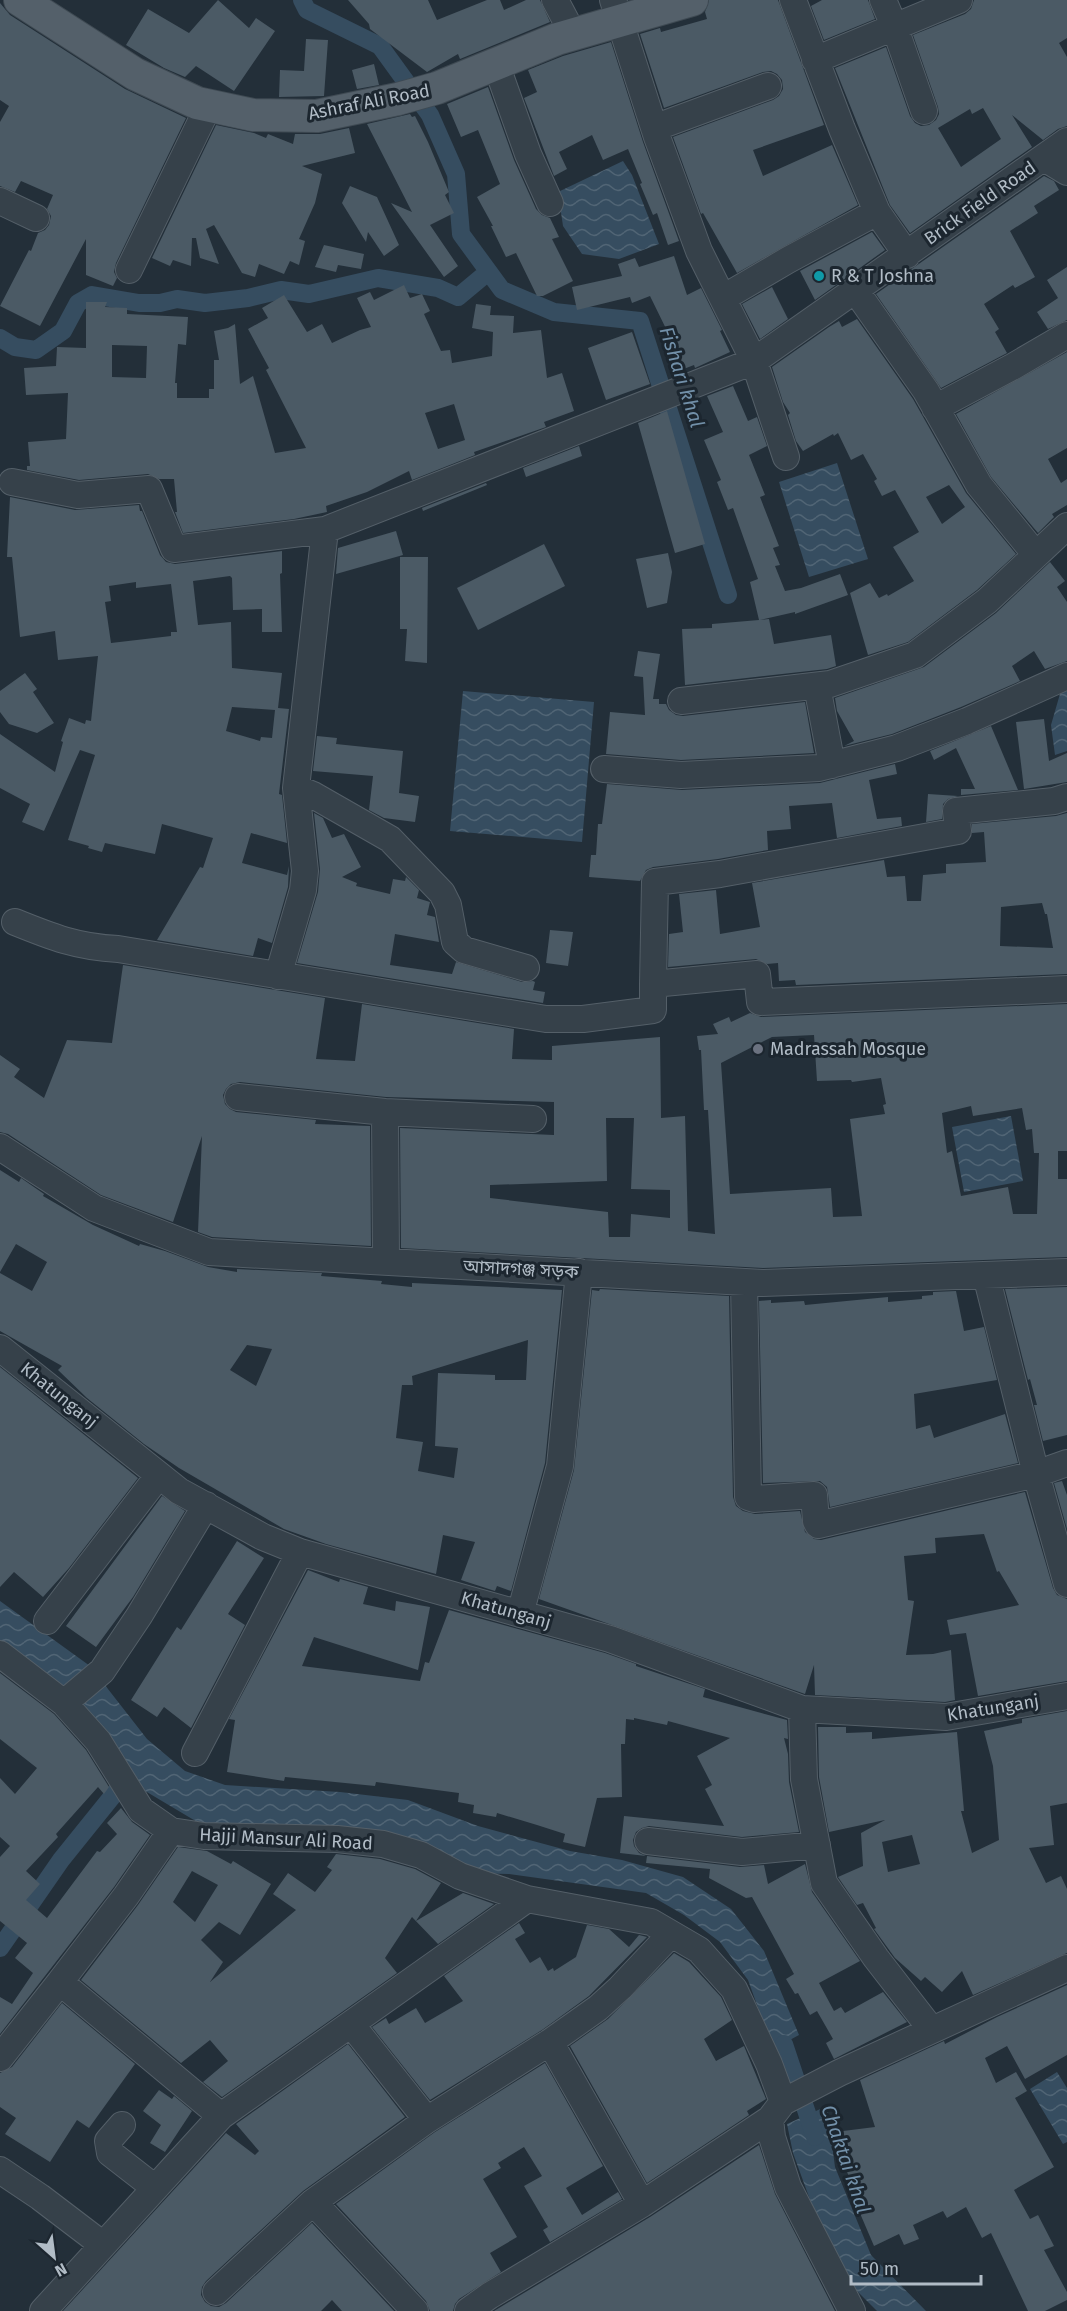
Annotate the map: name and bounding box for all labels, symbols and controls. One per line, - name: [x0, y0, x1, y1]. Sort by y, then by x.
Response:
- street label: Ashraf Ali Road: [306, 79, 432, 125]
- street label: Brick Field Road: [920, 156, 1040, 250]
- place label: R & T Joshna: [831, 265, 934, 287]
- marker: R & T Joshna: [812, 269, 826, 283]
- water label: Fishari khal: [654, 323, 710, 431]
- place label: Madrassah Mosque: [770, 1038, 926, 1060]
- marker: Madrassah Mosque: [751, 1042, 765, 1056]
- street label: আসাদগঞ্জ সড়ক: [462, 1255, 580, 1283]
- street label: Khatunganj: [16, 1357, 102, 1433]
- street label: Khatunganj: [458, 1587, 554, 1633]
- street label: Khatunganj: [945, 1690, 1041, 1726]
- street label: Hajji Mansur Ali Road: [199, 1823, 373, 1855]
- water label: Chaktai khal: [816, 2102, 876, 2216]
- north arrow: [24, 2227, 84, 2287]
- scale bar: [851, 2248, 982, 2286]
- text: 50 m: [860, 2258, 899, 2280]
- text: N: [52, 2259, 70, 2281]

